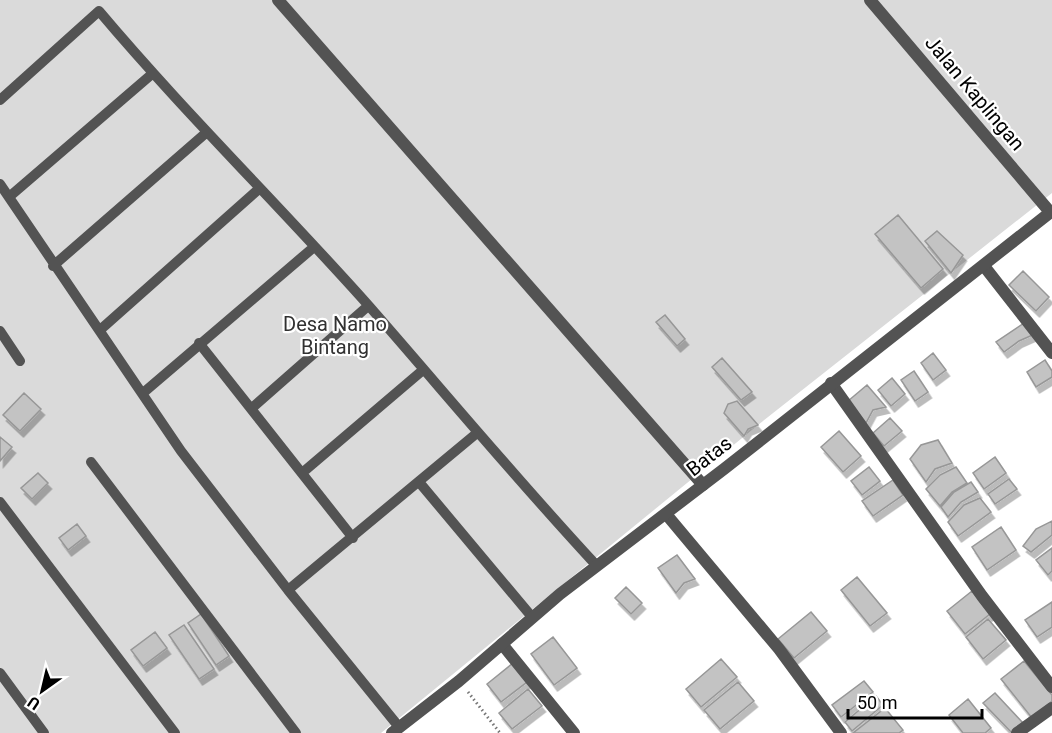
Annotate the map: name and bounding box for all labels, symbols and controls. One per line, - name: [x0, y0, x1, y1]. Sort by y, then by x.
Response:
- street label: Jalan Kaplingan: [920, 31, 1030, 155]
- park label: Desa Namo Bintang: [283, 312, 387, 359]
- street label: Batas: [681, 431, 737, 481]
- north arrow: [12, 661, 72, 721]
- scale bar: [848, 682, 982, 720]
- text: U: [24, 692, 44, 714]
- text: 50 m: [857, 692, 897, 713]

